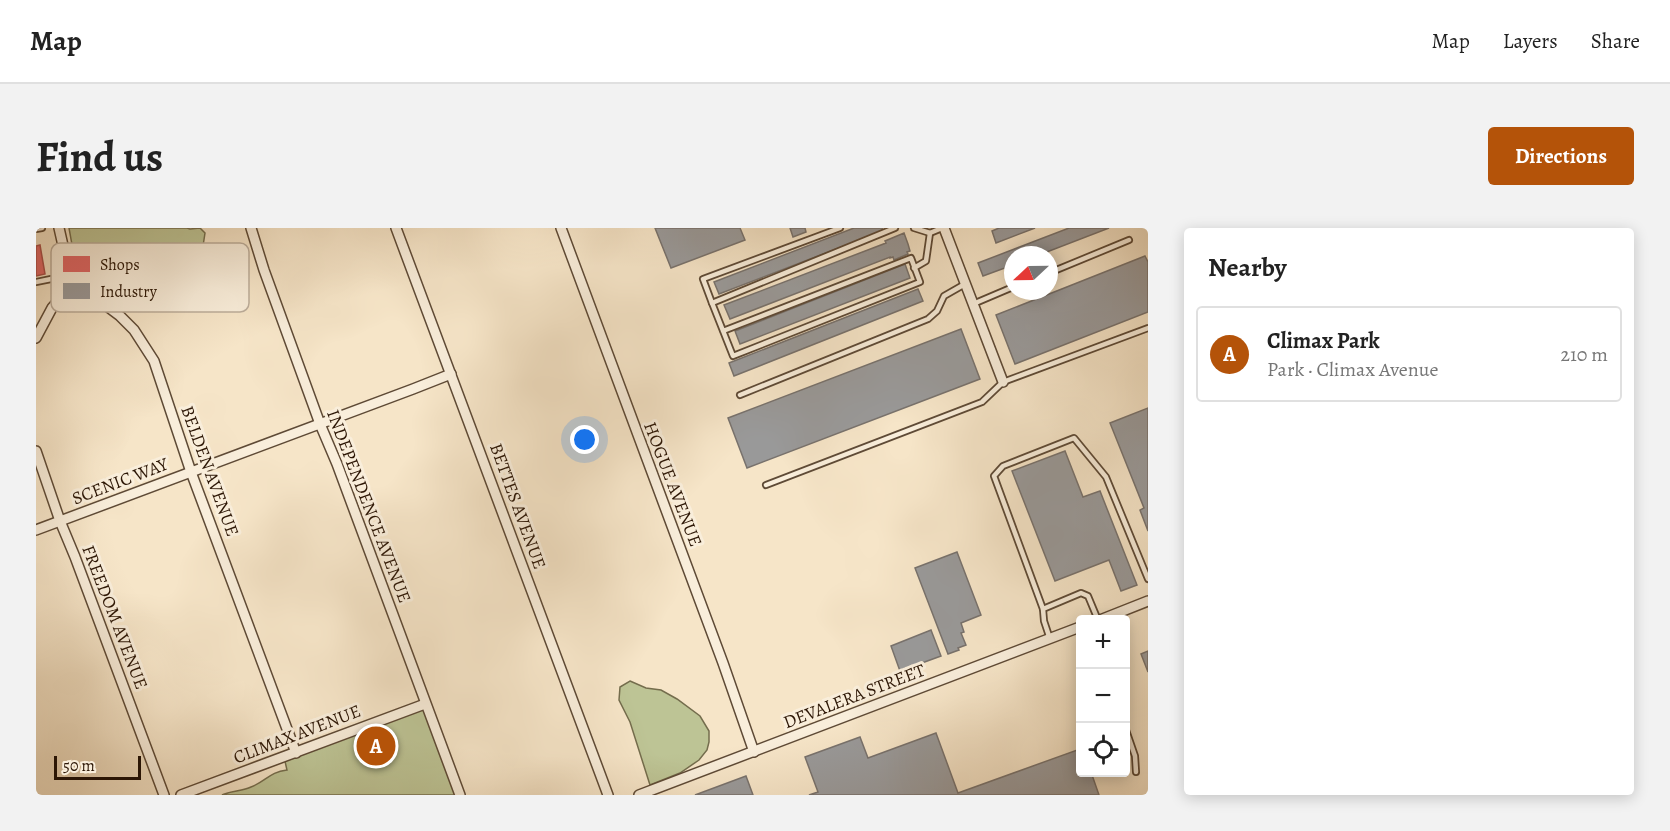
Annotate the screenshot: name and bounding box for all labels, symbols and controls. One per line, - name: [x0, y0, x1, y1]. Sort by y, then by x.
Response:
- text: Map: [30, 22, 82, 60]
- text: Map: [1431, 27, 1470, 55]
- text: Layers: [1503, 27, 1558, 55]
- text: Share: [1591, 27, 1640, 55]
- button: Directions: [1488, 127, 1634, 185]
- text: Find us: [36, 128, 163, 185]
- legend: [51, 243, 249, 312]
- north arrow: [1004, 246, 1058, 300]
- text: Nearby: [1208, 250, 1287, 285]
- text: Shops: [100, 254, 140, 276]
- text: Industry: [100, 281, 158, 303]
- text: Climax Park: [1267, 326, 1380, 356]
- text: A: [1223, 341, 1236, 368]
- text: 210 m: [1560, 341, 1608, 368]
- text: Park · Climax Avenue: [1267, 356, 1438, 383]
- street label: BELDEN AVENUE: [175, 402, 245, 540]
- street label: INDEPENDENCE AVENUE: [321, 406, 417, 606]
- street label: HOGUE AVENUE: [638, 418, 708, 550]
- your location: [570, 425, 599, 454]
- street label: BETTES AVENUE: [484, 440, 552, 572]
- street label: SCENIC WAY: [68, 451, 173, 510]
- street label: FREEDOM AVENUE: [76, 541, 154, 693]
- map controls: [1076, 615, 1130, 777]
- button: +: [1076, 615, 1130, 669]
- street label: DEVALERA STREET: [780, 658, 928, 734]
- button: −: [1076, 669, 1130, 723]
- street label: CLIMAX AVENUE: [230, 699, 364, 769]
- button: locate: [1076, 723, 1130, 777]
- pin: A: [356, 724, 396, 768]
- scale bar: [54, 753, 141, 780]
- text: 50 m: [63, 755, 95, 777]

